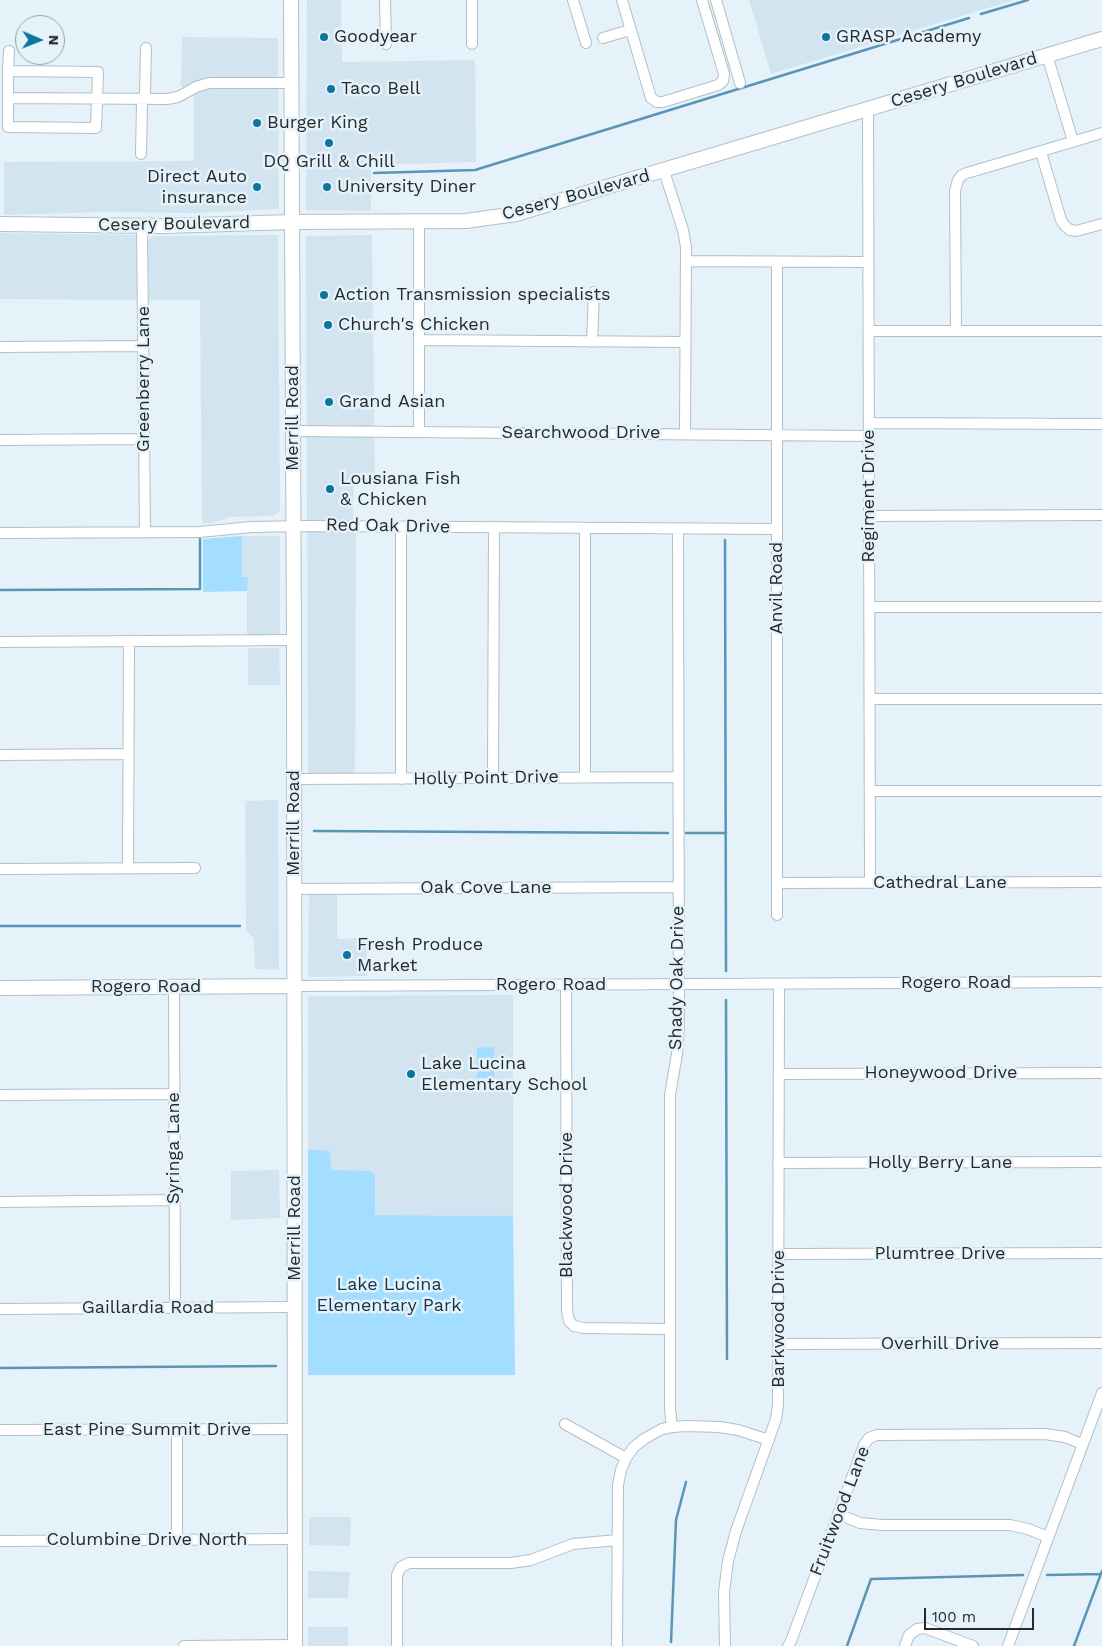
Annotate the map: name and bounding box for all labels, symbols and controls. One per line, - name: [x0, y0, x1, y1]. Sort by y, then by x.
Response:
- north arrow: [15, 15, 65, 65]
- place label: Goodyear: [334, 26, 417, 48]
- place label: GRASP Academy: [836, 26, 981, 48]
- marker: Goodyear: [318, 31, 330, 43]
- marker: GRASP Academy: [820, 31, 832, 43]
- text: N: [46, 35, 62, 46]
- street label: Cesery Boulevard: [888, 47, 1040, 113]
- place label: Taco Bell: [341, 78, 420, 100]
- marker: Taco Bell: [325, 83, 337, 95]
- place label: Burger King: [267, 112, 368, 134]
- marker: Burger King: [251, 117, 263, 129]
- marker: DQ Grill & Chill: [323, 137, 335, 149]
- place label: DQ Grill & Chill: [263, 151, 395, 173]
- street label: Cesery Boulevard: [500, 165, 652, 225]
- place label: Direct Auto insurance: [147, 166, 247, 208]
- place label: University Diner: [337, 176, 476, 198]
- marker: Direct Auto insurance: [251, 181, 263, 193]
- marker: University Diner: [321, 181, 333, 193]
- street label: Cesery Boulevard: [98, 212, 250, 236]
- place label: Action Transmission specialists: [334, 284, 611, 306]
- marker: Action Transmission specialists: [318, 289, 330, 301]
- street label: Greenberry Lane: [133, 306, 155, 452]
- place label: Church's Chicken: [338, 314, 490, 336]
- marker: Church's Chicken: [322, 319, 334, 331]
- street label: Merrill Road: [282, 365, 304, 471]
- place label: Grand Asian: [339, 391, 445, 413]
- marker: Grand Asian: [323, 396, 335, 408]
- street label: Searchwood Drive: [502, 422, 660, 444]
- street label: Regiment Drive: [858, 429, 880, 563]
- place label: Lousiana Fish & Chicken: [340, 468, 461, 510]
- marker: Lousiana Fish & Chicken: [324, 483, 336, 495]
- street label: Red Oak Drive: [326, 514, 450, 538]
- street label: Anvil Road: [766, 542, 788, 634]
- street label: Holly Point Drive: [413, 766, 559, 790]
- street label: Merrill Road: [283, 770, 305, 876]
- street label: Cathedral Lane: [873, 872, 1007, 894]
- street label: Oak Cove Lane: [420, 877, 552, 899]
- street label: Shady Oak Drive: [665, 906, 689, 1050]
- place label: Fresh Produce Market: [357, 934, 483, 976]
- marker: Fresh Produce Market: [341, 949, 353, 961]
- street label: Rogero Road: [901, 972, 1011, 994]
- street label: Rogero Road: [496, 974, 606, 996]
- street label: Rogero Road: [91, 976, 201, 998]
- place label: Lake Lucina Elementary School: [421, 1053, 587, 1096]
- street label: Honeywood Drive: [865, 1062, 1017, 1084]
- marker: Lake Lucina Elementary School: [405, 1068, 417, 1080]
- street label: Syringa Lane: [163, 1092, 185, 1204]
- street label: Blackwood Drive: [556, 1132, 578, 1278]
- street label: Holly Berry Lane: [868, 1152, 1012, 1174]
- street label: Merrill Road: [284, 1175, 306, 1281]
- street label: Plumtree Drive: [875, 1243, 1005, 1265]
- street label: Barkwood Drive: [768, 1250, 790, 1388]
- park label: Lake Lucina Elementary Park: [316, 1274, 462, 1316]
- street label: Gaillardia Road: [82, 1297, 214, 1319]
- street label: Overhill Drive: [881, 1333, 999, 1355]
- street label: East Pine Summit Drive: [43, 1419, 251, 1441]
- street label: Fruitwood Lane: [805, 1443, 875, 1579]
- street label: Columbine Drive North: [47, 1529, 247, 1551]
- scale bar: [927, 1598, 1037, 1630]
- text: 100 m: [932, 1608, 976, 1626]

